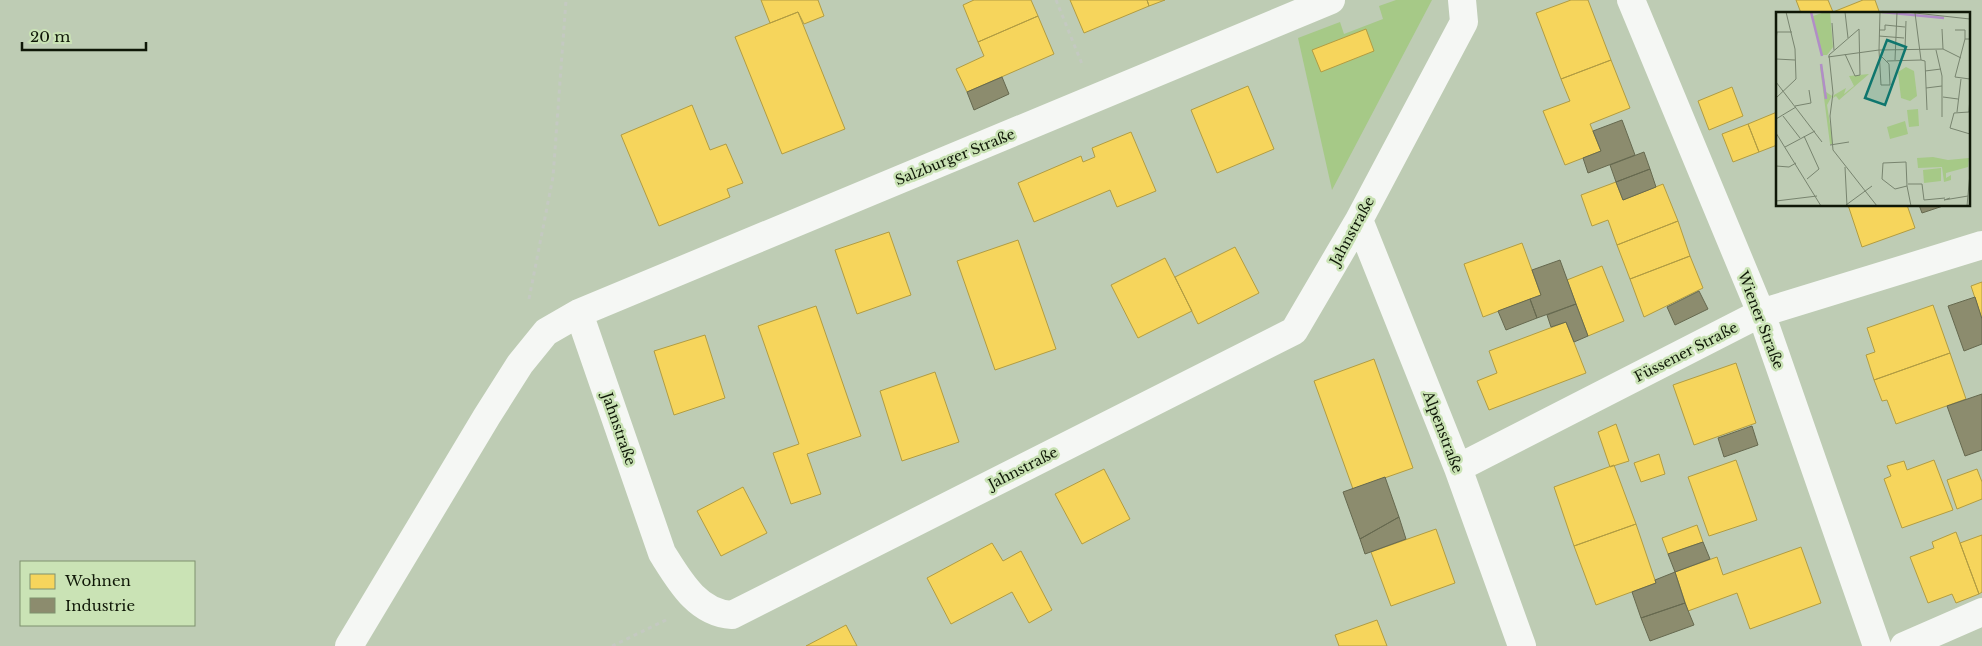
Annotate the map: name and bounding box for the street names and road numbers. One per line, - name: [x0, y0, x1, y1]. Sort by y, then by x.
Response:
- street label: Salzburger Straße: [893, 125, 1017, 189]
- street label: Jahnstraße: [1325, 194, 1378, 270]
- street label: Wiener Straße: [1734, 268, 1788, 372]
- street label: Füssener Straße: [1631, 318, 1741, 386]
- street label: Jahnstraße: [598, 388, 640, 468]
- street label: Alpenstraße: [1419, 388, 1467, 475]
- street label: Jahnstraße: [983, 443, 1061, 494]

